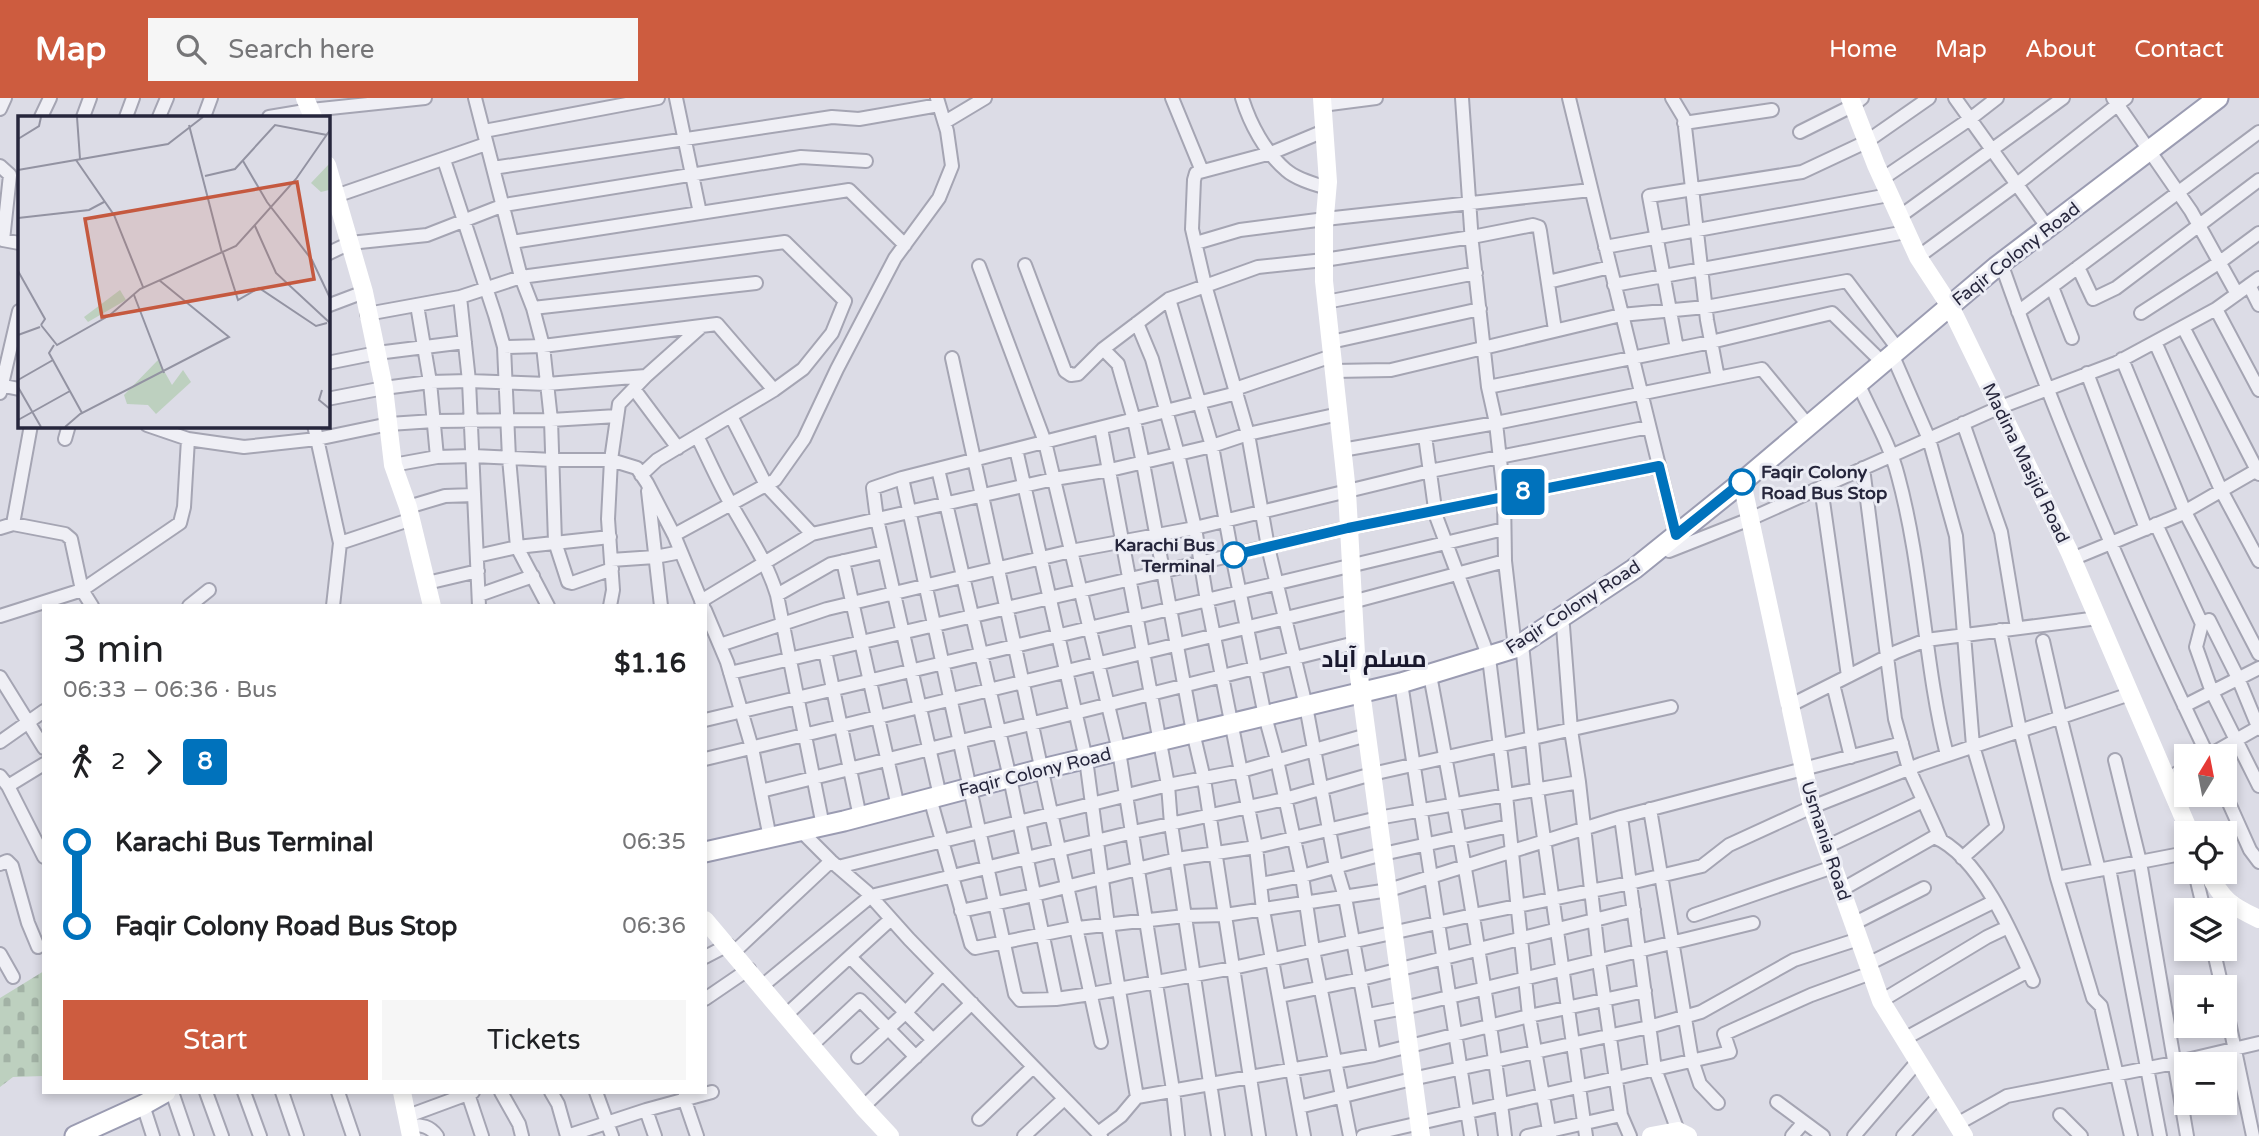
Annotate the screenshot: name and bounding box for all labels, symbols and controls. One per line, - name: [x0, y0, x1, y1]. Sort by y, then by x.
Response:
- search box: [148, 18, 638, 81]
- text: Map: [35, 30, 106, 69]
- icon: search: [172, 30, 210, 68]
- text: Search here: [228, 34, 374, 65]
- text: Home: [1829, 35, 1897, 64]
- text: Map: [1935, 35, 1987, 64]
- text: About: [2025, 35, 2096, 64]
- text: Contact: [2134, 35, 2224, 64]
- inset map: [18, 116, 329, 427]
- street label: Faqir Colony Road: [1948, 197, 2084, 311]
- street label: Madina Masjid Road: [1978, 379, 2074, 547]
- place label: Faqir Colony Road Bus Stop: [1761, 461, 1887, 504]
- line badge: 8: [1500, 469, 1546, 515]
- marker: Faqir Colony Road Bus Stop: [1729, 469, 1755, 495]
- text: 8: [1515, 477, 1531, 506]
- place label: Karachi Bus Terminal: [1114, 534, 1215, 577]
- marker: Karachi Bus Terminal: [1221, 542, 1247, 568]
- street label: Faqir Colony Road: [1502, 555, 1644, 659]
- text: 3 min: [63, 627, 164, 673]
- district label: مسلم آباد: [1321, 645, 1427, 675]
- text: $1.16: [614, 648, 686, 679]
- text: 06:33 – 06:36 · Bus: [63, 676, 277, 704]
- street label: Faqir Colony Road: [957, 742, 1113, 802]
- icon: walk: [63, 743, 101, 781]
- icon: forward: [135, 743, 173, 781]
- north arrow: [2174, 744, 2236, 807]
- map controls: [2174, 744, 2237, 1115]
- text: 8: [197, 747, 213, 776]
- text: 2: [111, 748, 125, 776]
- street label: Usmania Road: [1796, 779, 1856, 903]
- button: locate: [2174, 821, 2237, 884]
- text: Karachi Bus Terminal: [115, 827, 374, 858]
- text: 06:35: [622, 828, 686, 856]
- button: layers: [2174, 898, 2237, 961]
- text: Faqir Colony Road Bus Stop: [115, 911, 458, 942]
- text: 06:36: [622, 912, 686, 940]
- button: +: [2174, 975, 2237, 1038]
- button: Start: [63, 1000, 368, 1080]
- button: Tickets: [382, 1000, 686, 1080]
- button: −: [2174, 1052, 2237, 1115]

